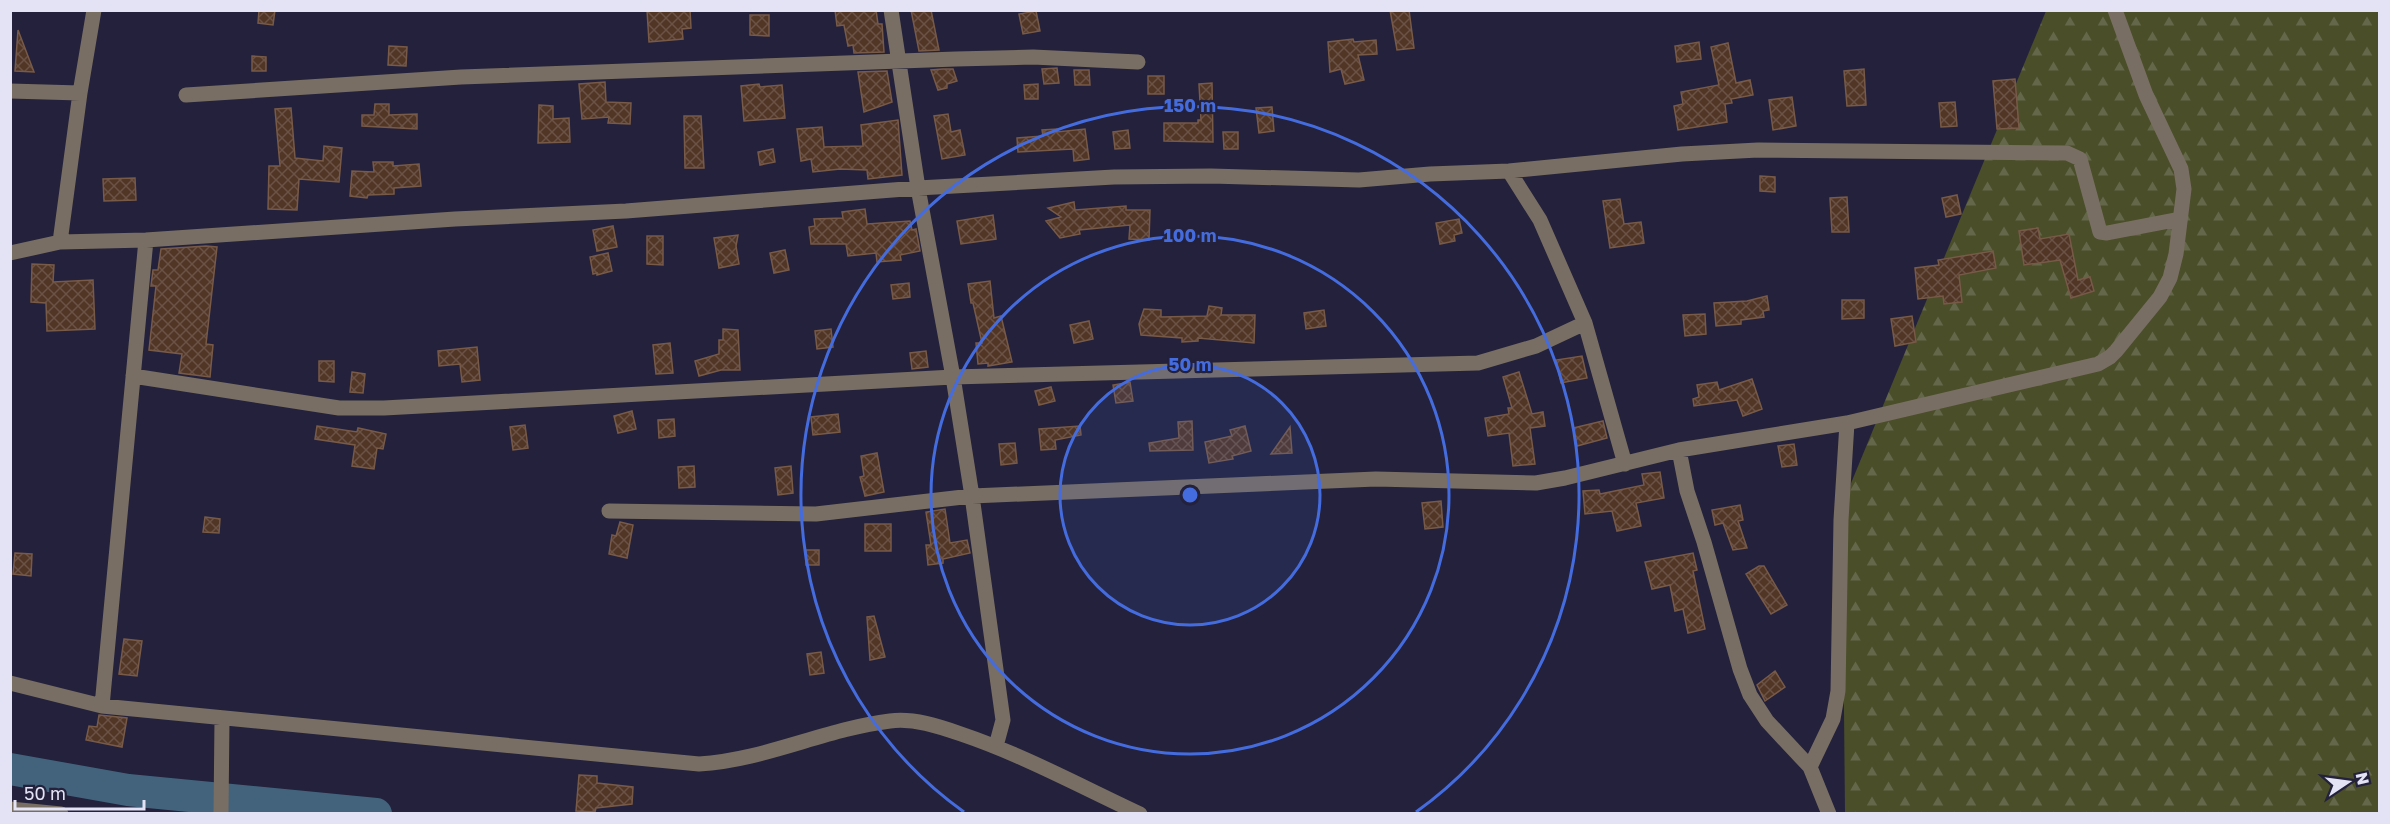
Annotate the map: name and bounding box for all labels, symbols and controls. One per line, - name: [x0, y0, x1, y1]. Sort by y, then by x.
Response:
- text: 150 m: [1164, 94, 1216, 116]
- text: 100 m: [1164, 224, 1216, 246]
- text: 50 m: [1169, 353, 1211, 375]
- centre of rings: [1180, 485, 1200, 505]
- north arrow: [2318, 752, 2378, 812]
- text: N: [2352, 770, 2374, 787]
- scale bar: [15, 773, 144, 811]
- text: 50 m: [24, 782, 66, 804]

